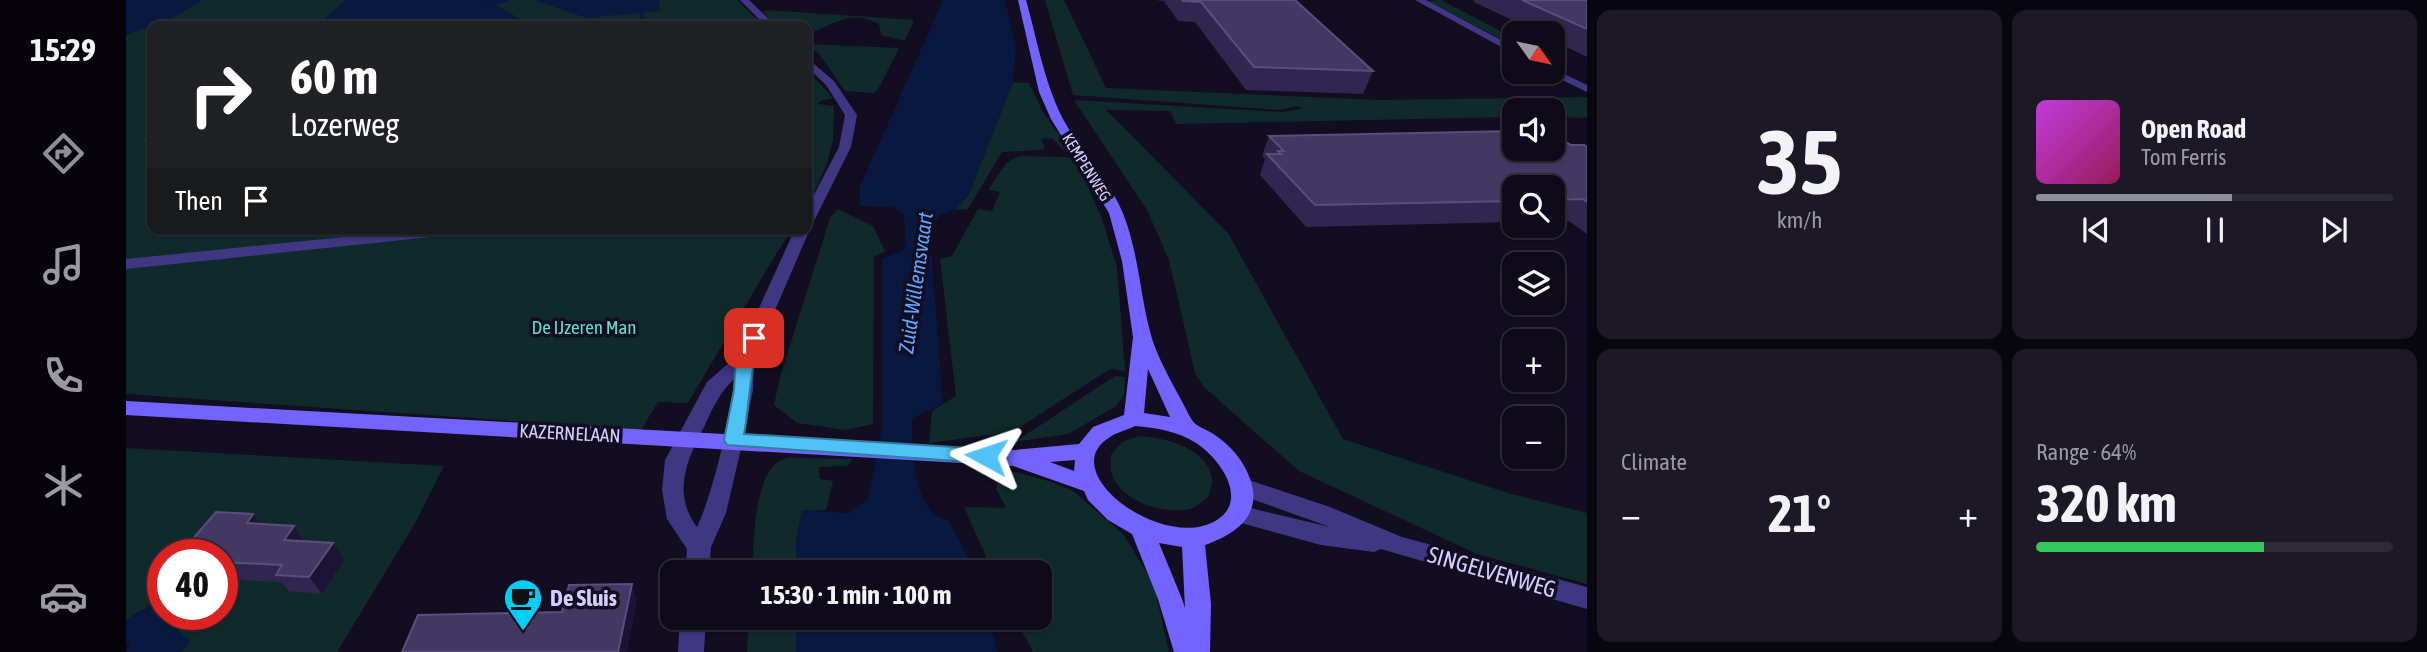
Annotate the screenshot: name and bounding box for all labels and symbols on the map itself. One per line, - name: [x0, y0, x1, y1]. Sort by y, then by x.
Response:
- north arrow: [1502, 21, 1564, 84]
- street label: KEMPENWEG: [1059, 130, 1115, 204]
- water label: Zuid-Willemsvaart: [893, 211, 937, 355]
- pin: [724, 308, 784, 368]
- park label: De IJzeren Man: [532, 316, 636, 338]
- street label: KAZERNELAAN: [519, 419, 621, 447]
- position arrow: [949, 419, 1023, 493]
- speed limit sign: 40: [147, 539, 238, 630]
- street label: SINGELVENWEG: [1425, 541, 1559, 603]
- cafe icon: De Sluis: [502, 577, 544, 632]
- place label: De Sluis: [550, 585, 617, 611]

